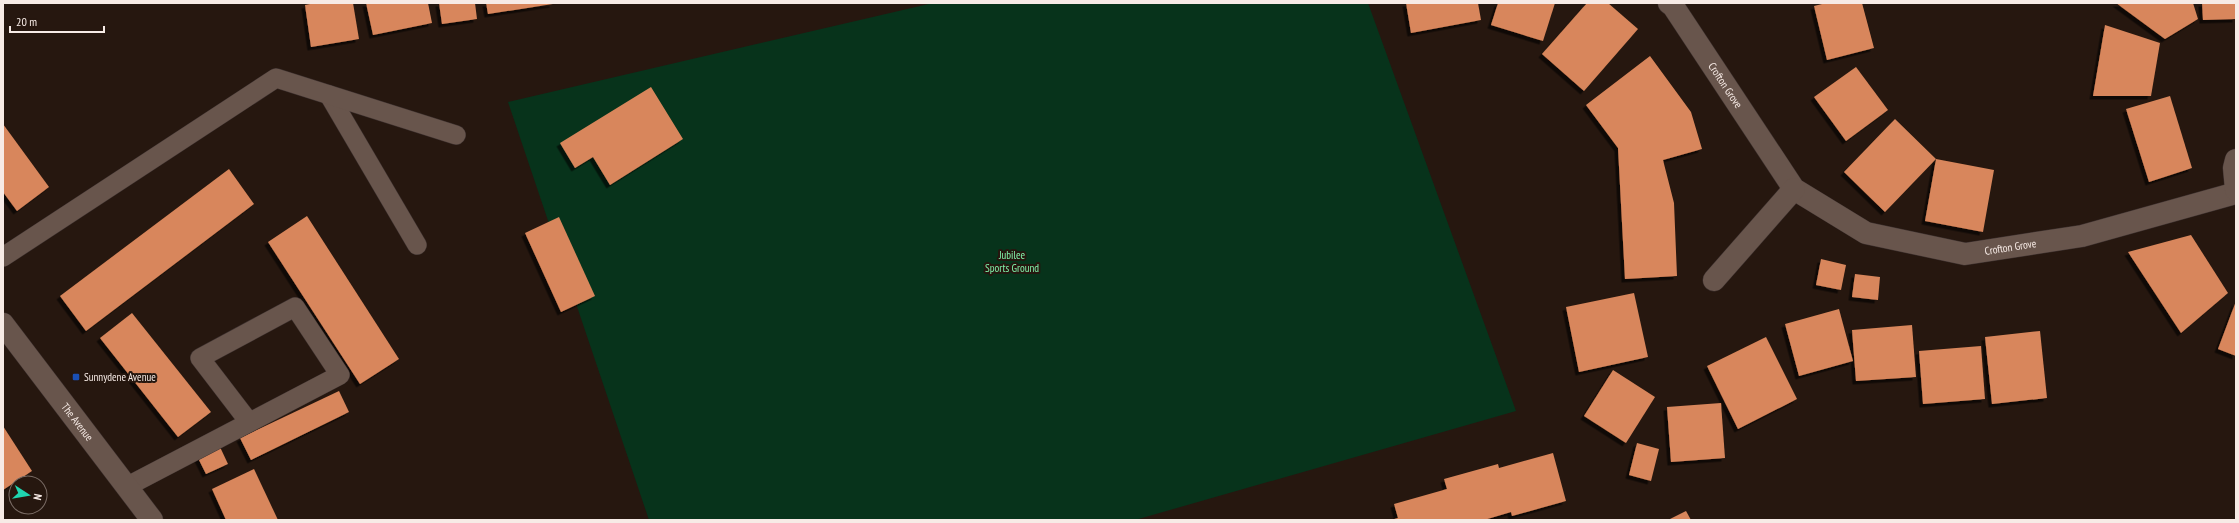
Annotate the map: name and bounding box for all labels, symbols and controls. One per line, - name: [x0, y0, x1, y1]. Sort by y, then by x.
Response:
- scale bar: [10, 8, 104, 34]
- text: 20 m: [16, 14, 37, 29]
- street label: Crofton Grove: [1705, 60, 1746, 111]
- street label: Crofton Grove: [1984, 236, 2038, 258]
- park label: Jubilee Sports Ground: [985, 248, 1039, 275]
- place label: Sunnydene Avenue: [84, 370, 156, 384]
- marker: Sunnydene Avenue: [71, 372, 81, 382]
- street label: The Avenue: [58, 400, 97, 444]
- north arrow: [8, 475, 48, 515]
- text: N: [30, 493, 45, 501]

